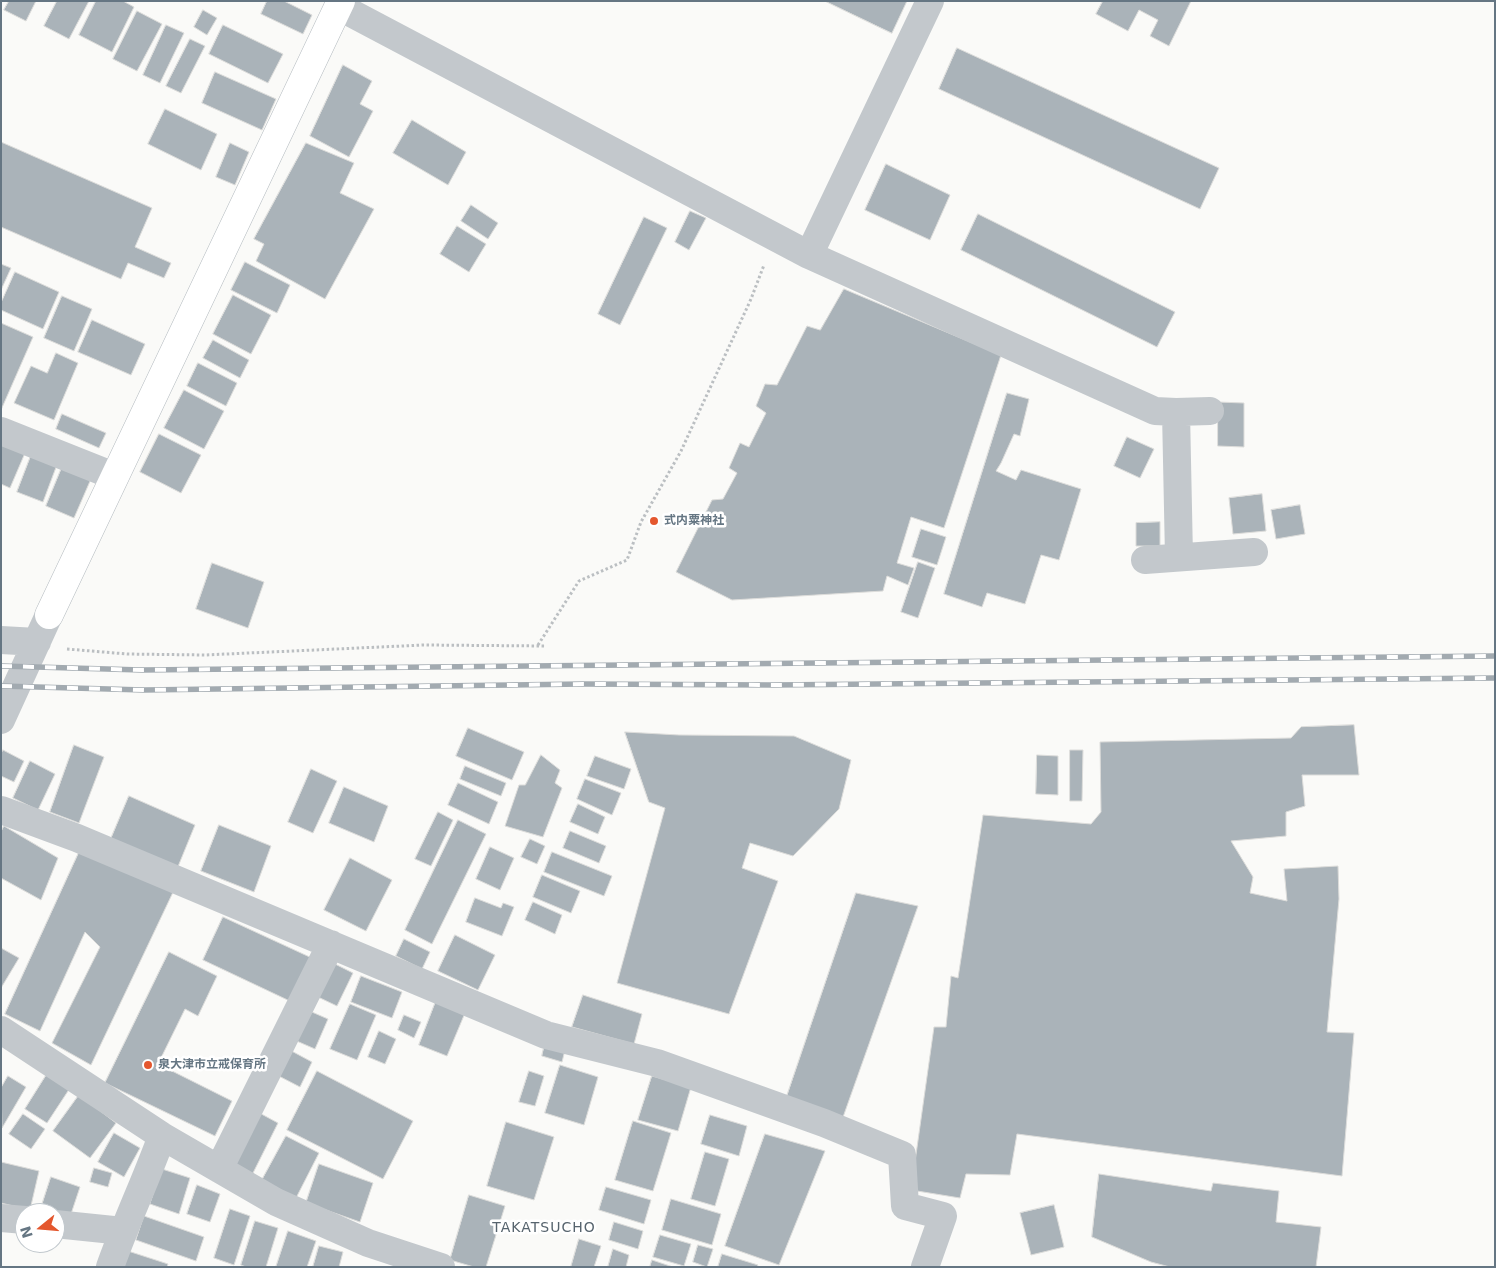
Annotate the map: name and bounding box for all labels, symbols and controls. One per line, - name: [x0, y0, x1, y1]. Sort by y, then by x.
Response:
- place label: 式内粟神社: [664, 514, 724, 528]
- marker: 式内粟神社: [648, 515, 660, 527]
- place label: 泉大津市立戒保育所: [158, 1058, 266, 1072]
- marker: 泉大津市立戒保育所: [142, 1059, 154, 1071]
- north arrow: [15, 1203, 65, 1253]
- district label: TAKATSUCHO: [491, 1220, 597, 1236]
- text: N: [17, 1224, 36, 1240]

